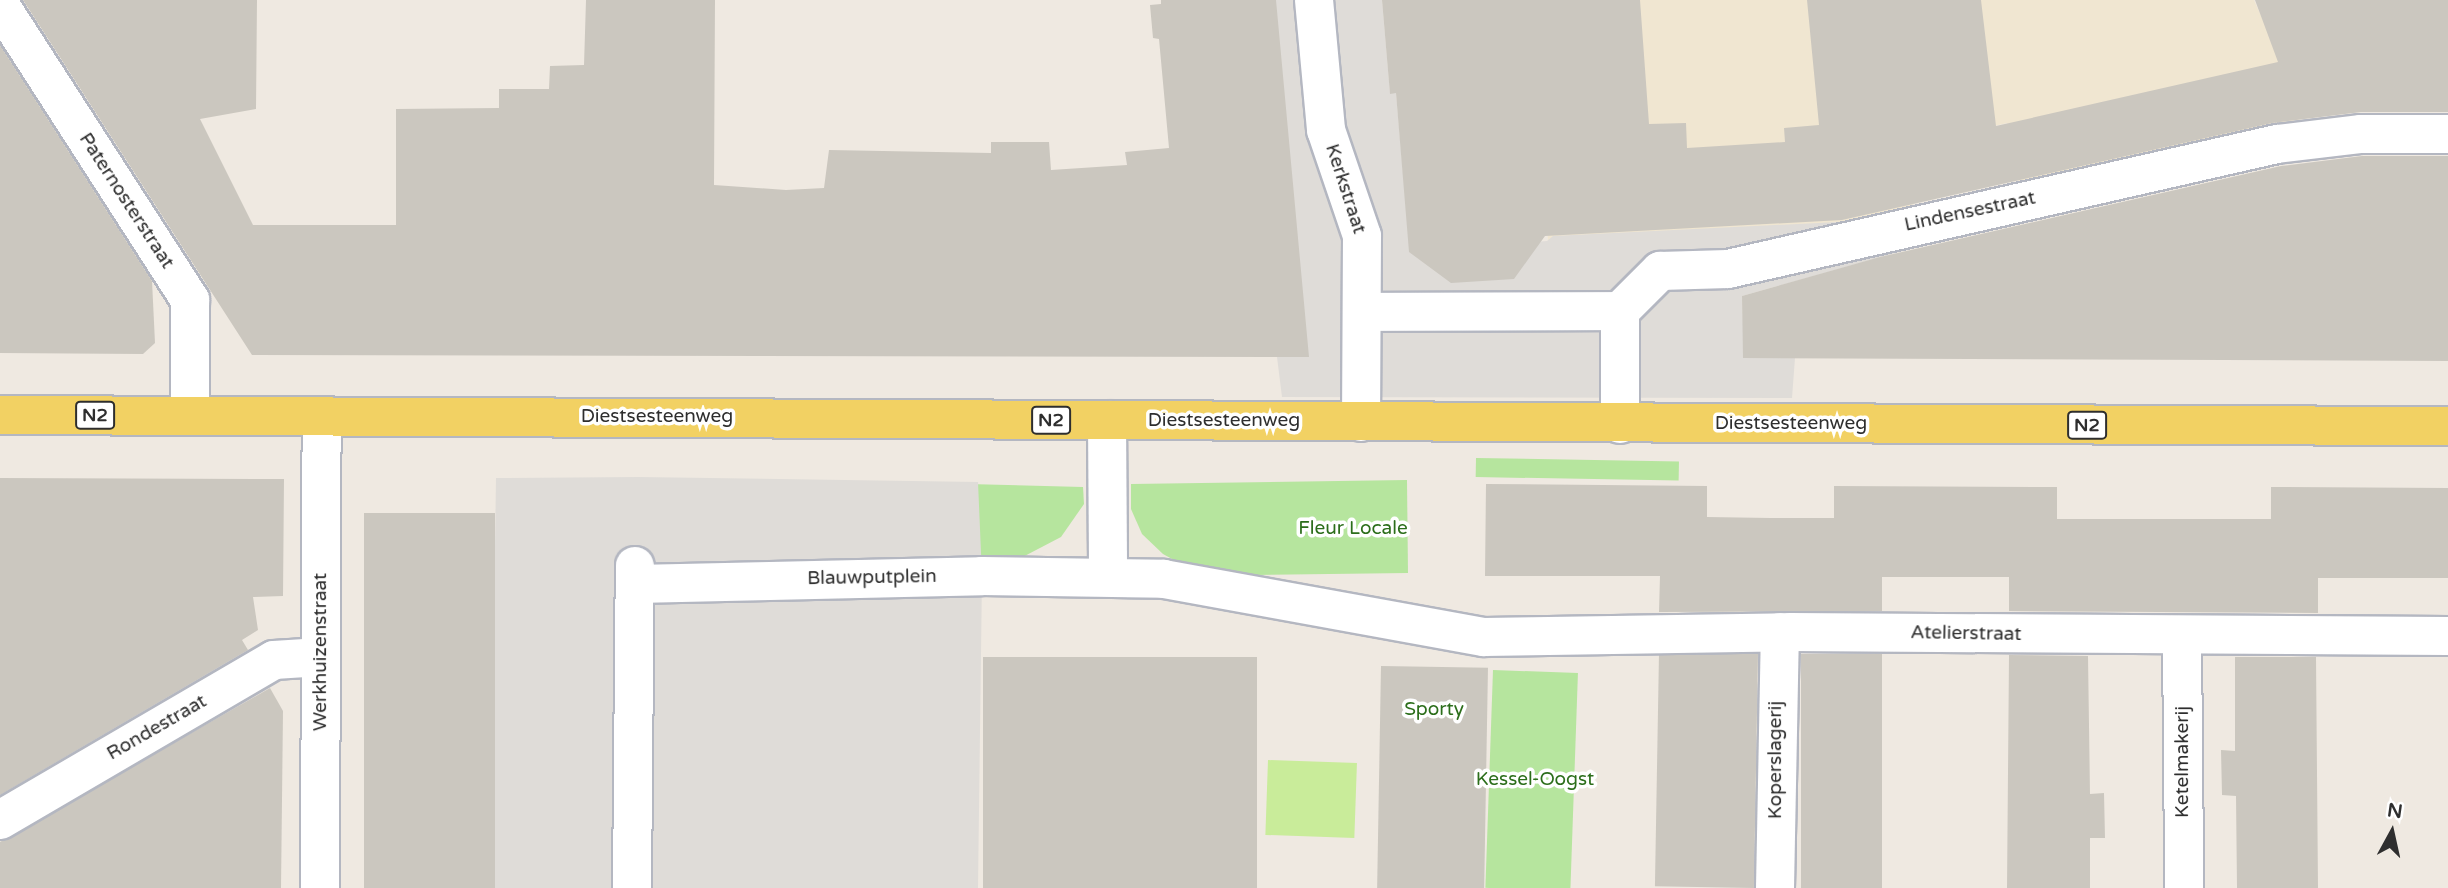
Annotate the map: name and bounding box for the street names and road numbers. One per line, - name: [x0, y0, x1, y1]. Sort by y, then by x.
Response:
- street label: Paternosterstraat: [74, 129, 178, 273]
- street label: Kerkstraat: [1320, 141, 1370, 237]
- street label: Lindensestraat: [1902, 187, 2038, 237]
- road number: N2: [74, 400, 116, 430]
- street label: Diestsesteenweg: [581, 406, 733, 428]
- road number: N2: [1030, 406, 1072, 434]
- street label: Diestsesteenweg: [1148, 410, 1300, 432]
- road number: N2: [2066, 410, 2108, 440]
- street label: Diestsesteenweg: [1715, 413, 1867, 435]
- street label: Blauwputplein: [807, 565, 937, 591]
- street label: Werkhuizenstraat: [310, 573, 332, 731]
- street label: Atelierstraat: [1910, 622, 2022, 646]
- street label: Rondestraat: [103, 690, 211, 766]
- street label: Koperslagerij: [1765, 701, 1787, 819]
- street label: Ketelmakerij: [2172, 706, 2194, 818]

